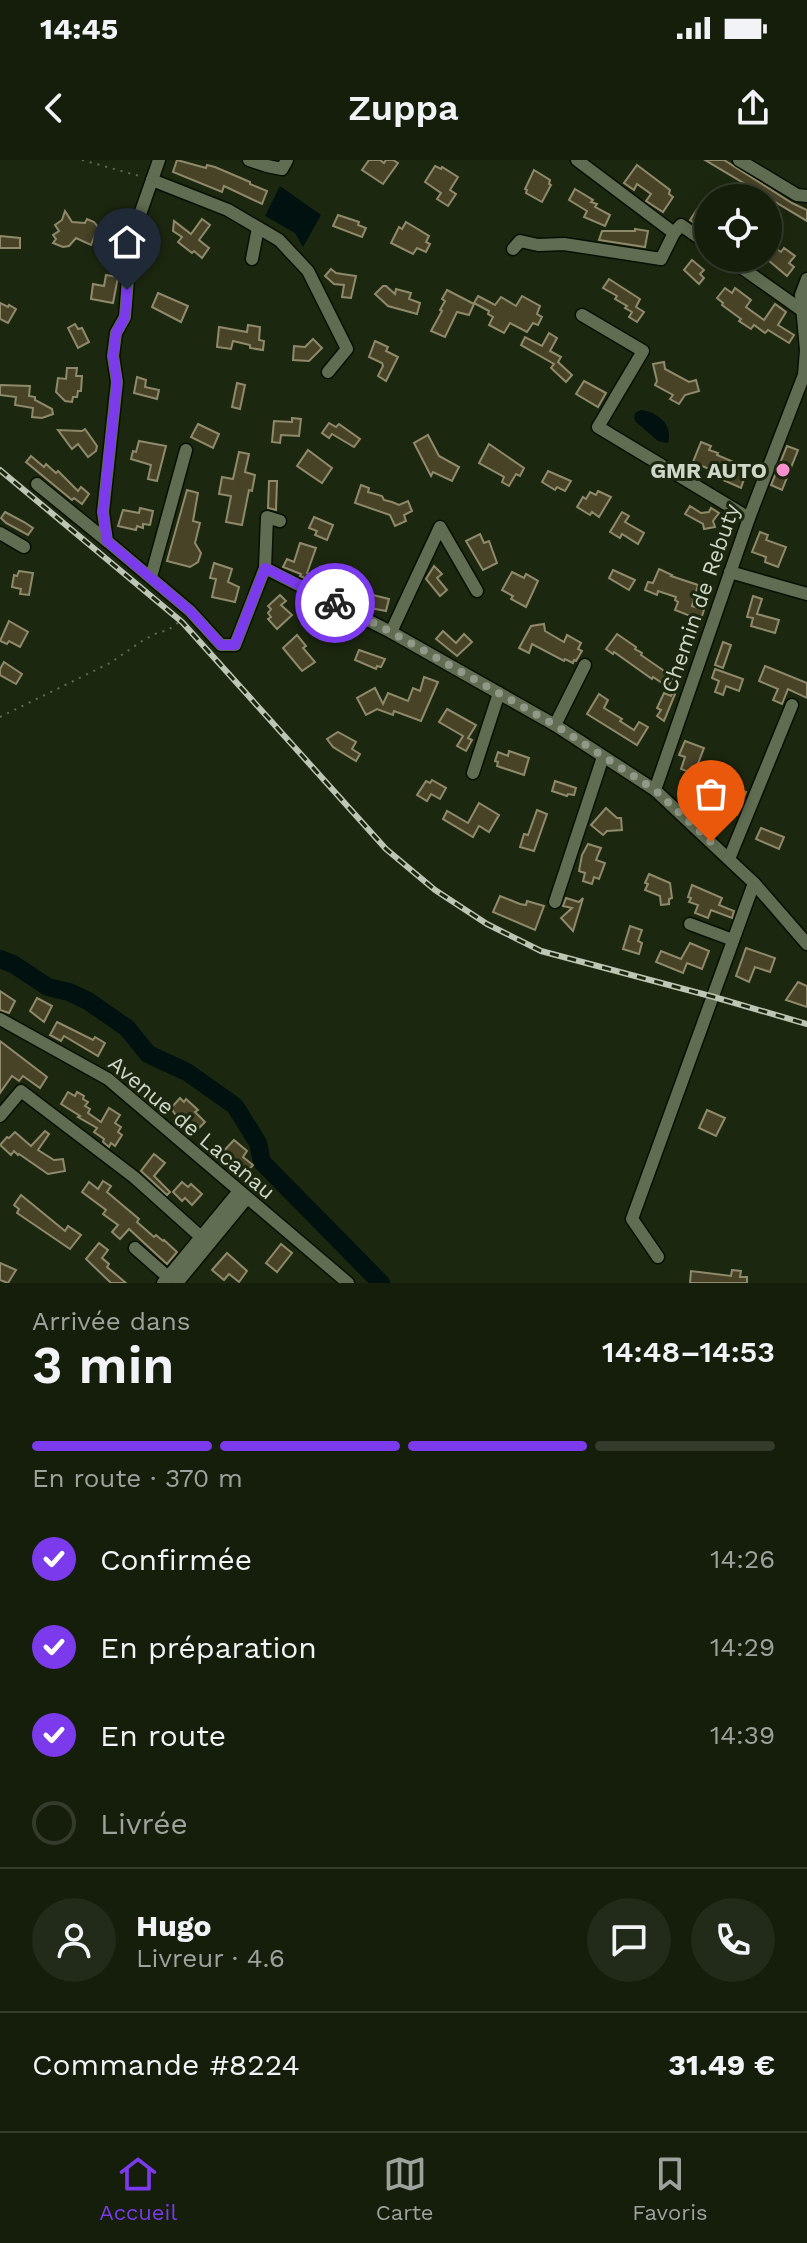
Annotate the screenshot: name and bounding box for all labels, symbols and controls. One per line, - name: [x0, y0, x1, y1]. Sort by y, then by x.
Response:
- text: 14:45: [40, 11, 118, 46]
- icon: back: [32, 86, 76, 130]
- icon: share: [731, 86, 775, 130]
- text: Zuppa: [348, 87, 459, 129]
- map controls: [694, 184, 782, 272]
- button: locate: [694, 184, 782, 272]
- pin: [93, 208, 161, 290]
- icon: home: [105, 220, 149, 264]
- place label: GMR AUTO: [650, 458, 767, 483]
- marker: GMR AUTO: [774, 461, 792, 479]
- street label: Chemin de Rebuty: [656, 500, 745, 696]
- courier: [295, 563, 375, 643]
- icon: bike: [313, 581, 357, 625]
- pin: [677, 760, 745, 842]
- icon: bag: [689, 772, 733, 816]
- street label: Avenue de Lacanau: [103, 1051, 280, 1204]
- text: Arrivée dans: [32, 1306, 191, 1336]
- text: 14:48–14:53: [602, 1334, 775, 1369]
- text: 3 min: [32, 1335, 175, 1396]
- text: En route · 370 m: [32, 1463, 243, 1493]
- icon: check: [32, 1537, 76, 1581]
- text: Confirmée: [100, 1542, 252, 1577]
- text: 14:26: [710, 1544, 775, 1574]
- icon: check: [32, 1625, 76, 1669]
- text: En préparation: [100, 1630, 317, 1665]
- text: 14:29: [710, 1632, 775, 1662]
- icon: check: [32, 1713, 76, 1757]
- text: En route: [100, 1718, 226, 1753]
- text: 14:39: [710, 1720, 775, 1750]
- text: Livrée: [100, 1806, 188, 1841]
- button: person: [32, 1898, 116, 1982]
- button: chat: [587, 1898, 671, 1982]
- button: phone: [691, 1898, 775, 1982]
- text: Hugo: [136, 1908, 212, 1943]
- text: Livreur · 4.6: [136, 1943, 285, 1973]
- text: Commande #8224: [32, 2047, 300, 2082]
- text: 31.49 €: [668, 2047, 775, 2082]
- tab: Accueil: [99, 2152, 177, 2225]
- tab: Carte: [376, 2152, 434, 2225]
- tab: Favoris: [632, 2152, 708, 2225]

